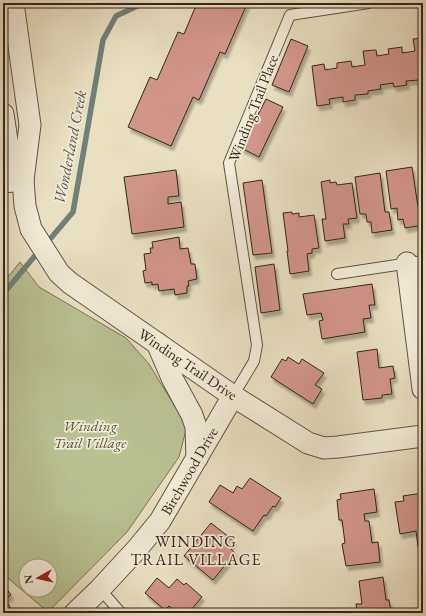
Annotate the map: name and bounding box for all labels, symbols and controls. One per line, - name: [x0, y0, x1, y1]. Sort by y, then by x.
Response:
- street label: Winding Trail Place: [224, 52, 282, 164]
- water label: Wonderland Creek: [49, 88, 91, 206]
- street label: Winding Trail Drive: [135, 324, 241, 404]
- park label: Winding Trail Village: [54, 416, 127, 452]
- street label: Birchwood Drive: [156, 424, 222, 518]
- district label: WINDING TRAIL VILLAGE: [131, 531, 261, 570]
- north arrow: [18, 558, 58, 598]
- text: N: [21, 574, 36, 585]

